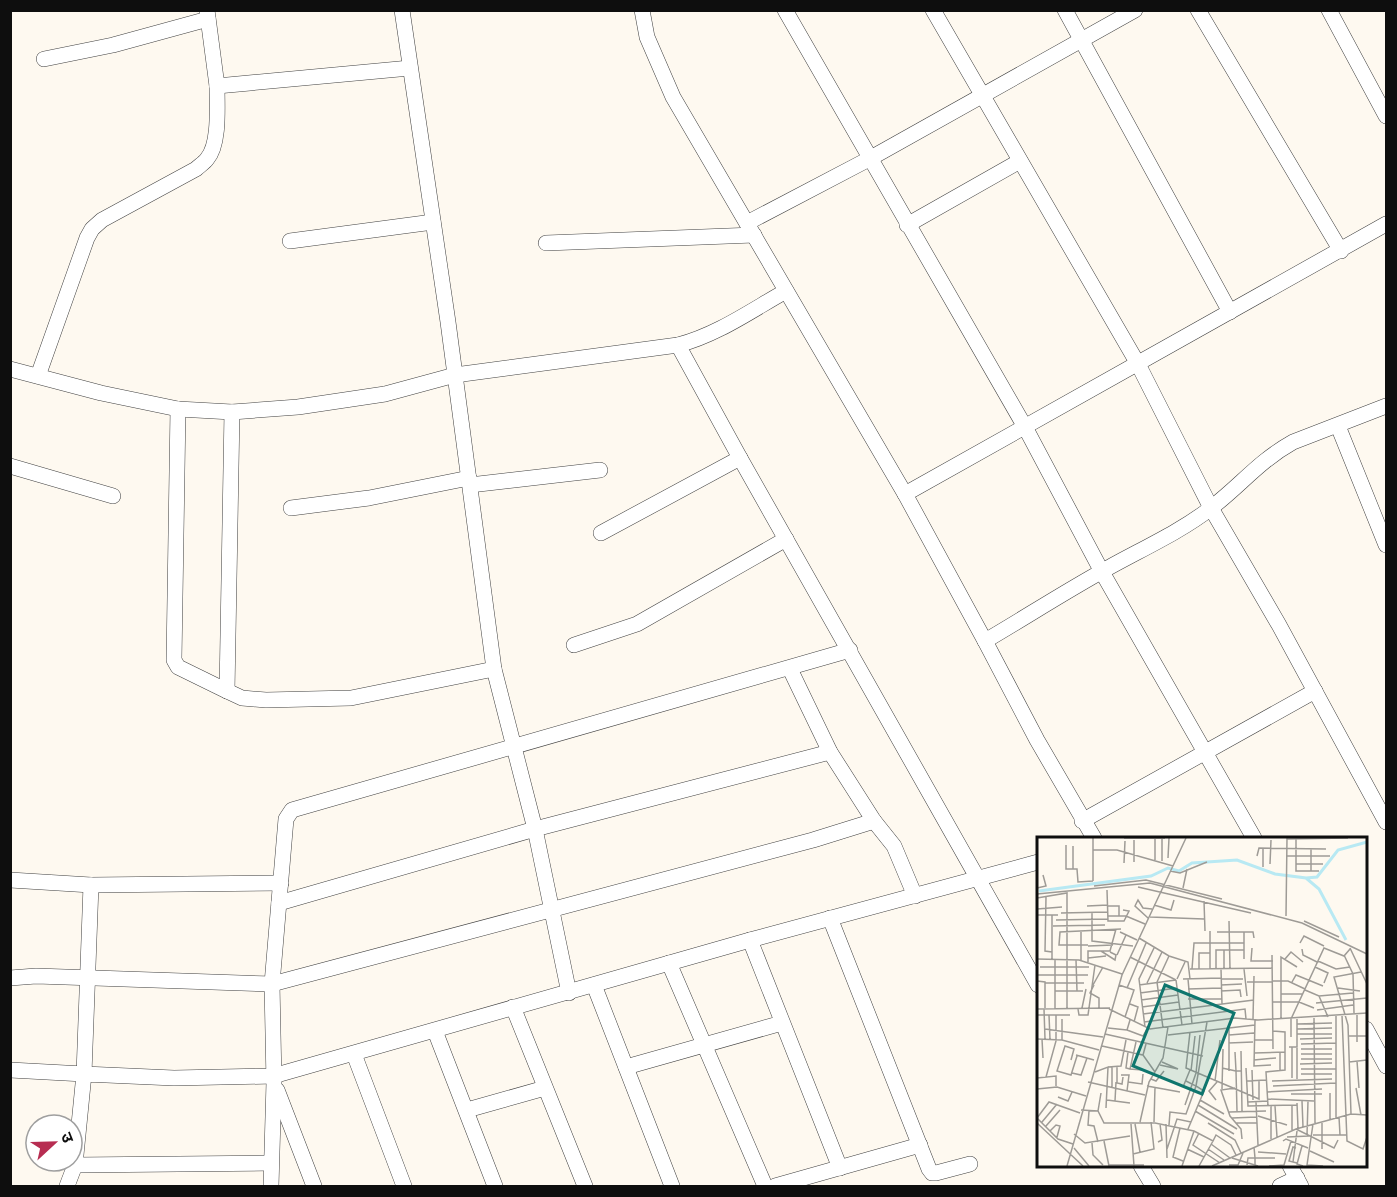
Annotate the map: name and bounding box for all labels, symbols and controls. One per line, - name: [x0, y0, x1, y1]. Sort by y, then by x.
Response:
- inset map: [1037, 837, 1367, 1167]
- north arrow: [24, 1113, 84, 1173]
- text: उ: [57, 1129, 79, 1146]

